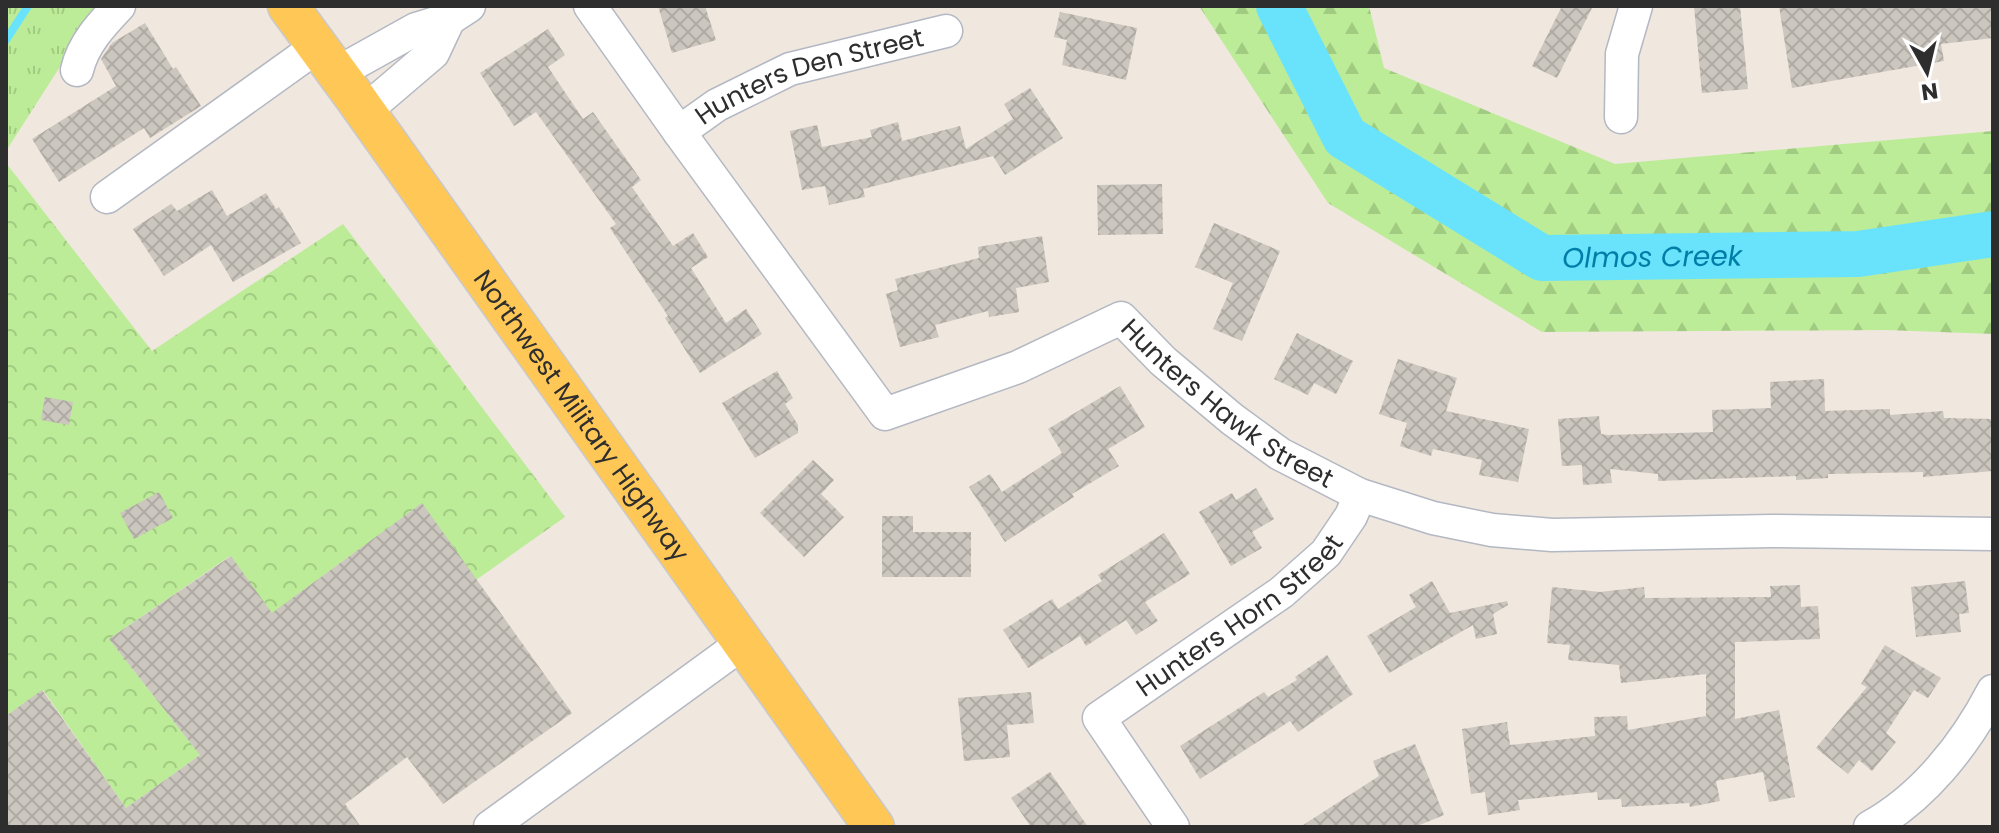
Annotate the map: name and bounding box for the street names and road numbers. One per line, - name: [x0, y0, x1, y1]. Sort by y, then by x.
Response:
- street label: Hunters Den Street: [688, 19, 927, 133]
- street label: Northwest Military Highway: [465, 263, 698, 569]
- street label: Hunters Hawk Street: [1113, 311, 1340, 496]
- street label: Hunters Horn Street: [1129, 527, 1351, 705]

